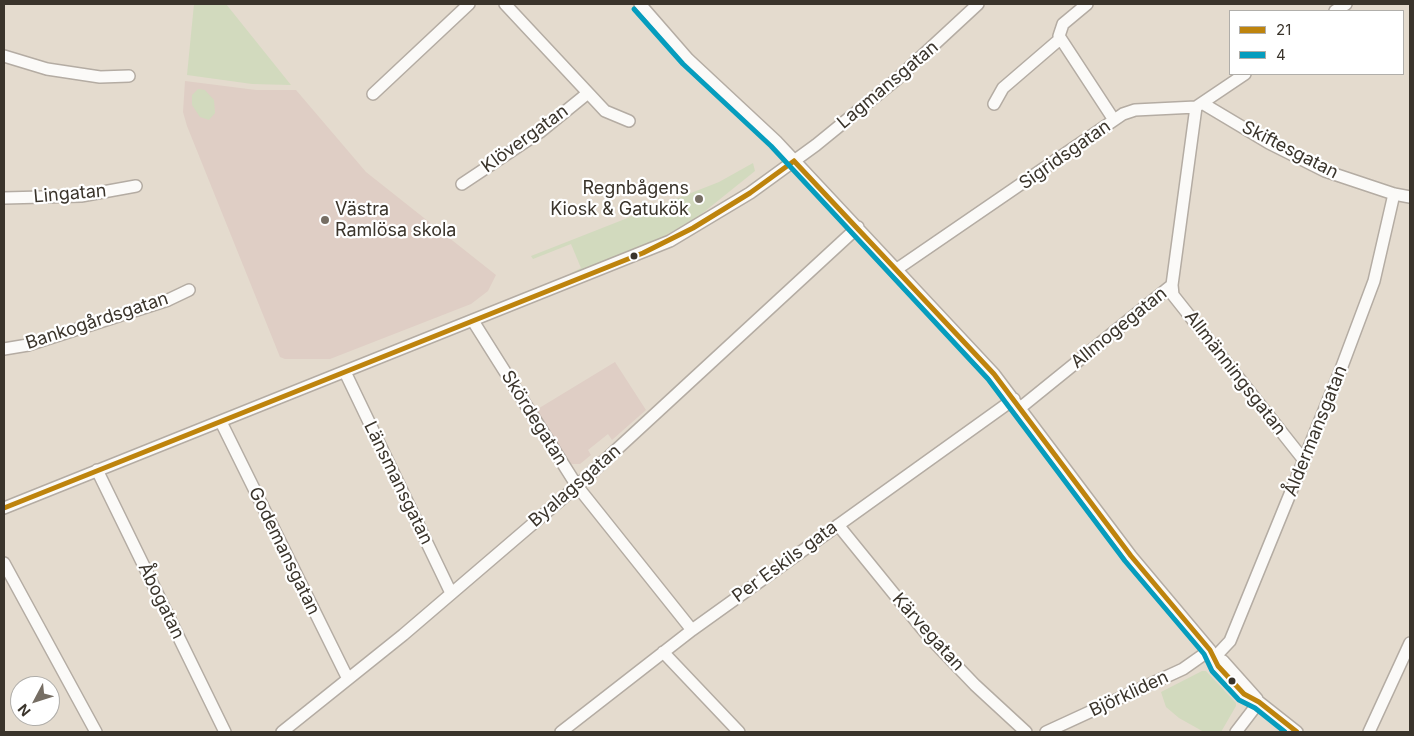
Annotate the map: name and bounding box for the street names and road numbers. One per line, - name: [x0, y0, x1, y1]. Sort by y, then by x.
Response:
- street label: Lagmansgatan: [833, 36, 943, 134]
- street label: Klövergatan: [478, 100, 572, 178]
- street label: Sigridsgatan: [1015, 116, 1115, 194]
- street label: Skiftesgatan: [1238, 116, 1342, 184]
- street label: Lingatan: [33, 180, 107, 208]
- street label: Allmogegatan: [1067, 283, 1171, 373]
- street label: Bankogårdsgatan: [23, 288, 171, 354]
- street label: Allmänningsgatan: [1180, 307, 1290, 439]
- street label: Åldermansgatan: [1280, 362, 1352, 500]
- street label: Skördegatan: [496, 367, 572, 469]
- street label: Länsmansgatan: [359, 418, 437, 548]
- street label: Byalagsgatan: [525, 440, 625, 532]
- street label: Godemansgatan: [244, 484, 324, 618]
- street label: Per Eskils gata: [728, 517, 842, 607]
- street label: Åbogatan: [133, 559, 189, 643]
- street label: Kärvegatan: [887, 589, 969, 675]
- street label: Björkliden: [1086, 666, 1172, 722]

